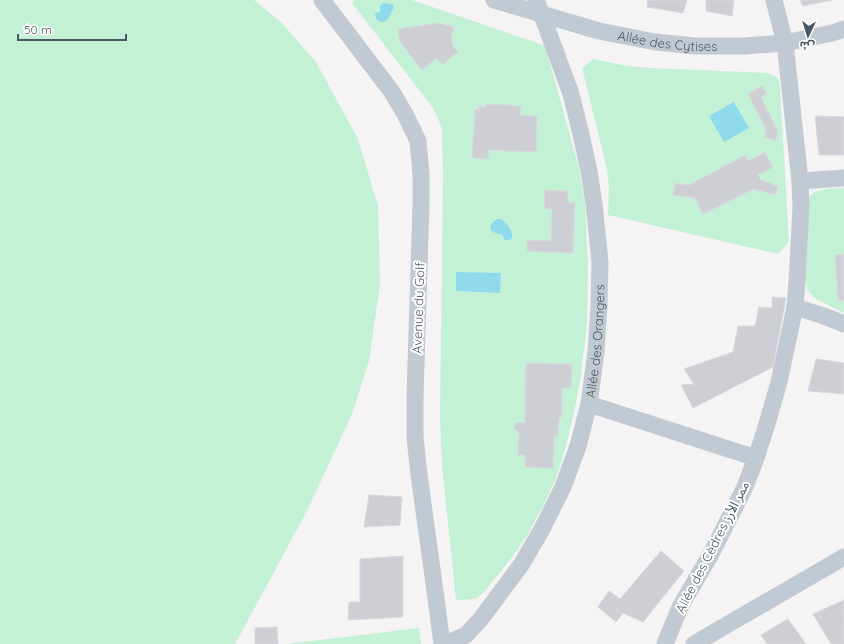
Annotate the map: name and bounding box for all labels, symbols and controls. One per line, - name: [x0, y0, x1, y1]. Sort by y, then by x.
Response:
- scale bar: [18, 16, 126, 42]
- north arrow: [788, 16, 828, 56]
- text: 50 m: [24, 22, 52, 37]
- street label: Allée des Cytises: [617, 27, 717, 54]
- text: ش: [799, 38, 815, 53]
- street label: Avenue du Golf: [408, 262, 428, 354]
- street label: Allée des Orangers: [582, 284, 607, 399]
- street label: Allée des Cèdres ممر الأرز: [672, 478, 752, 616]

